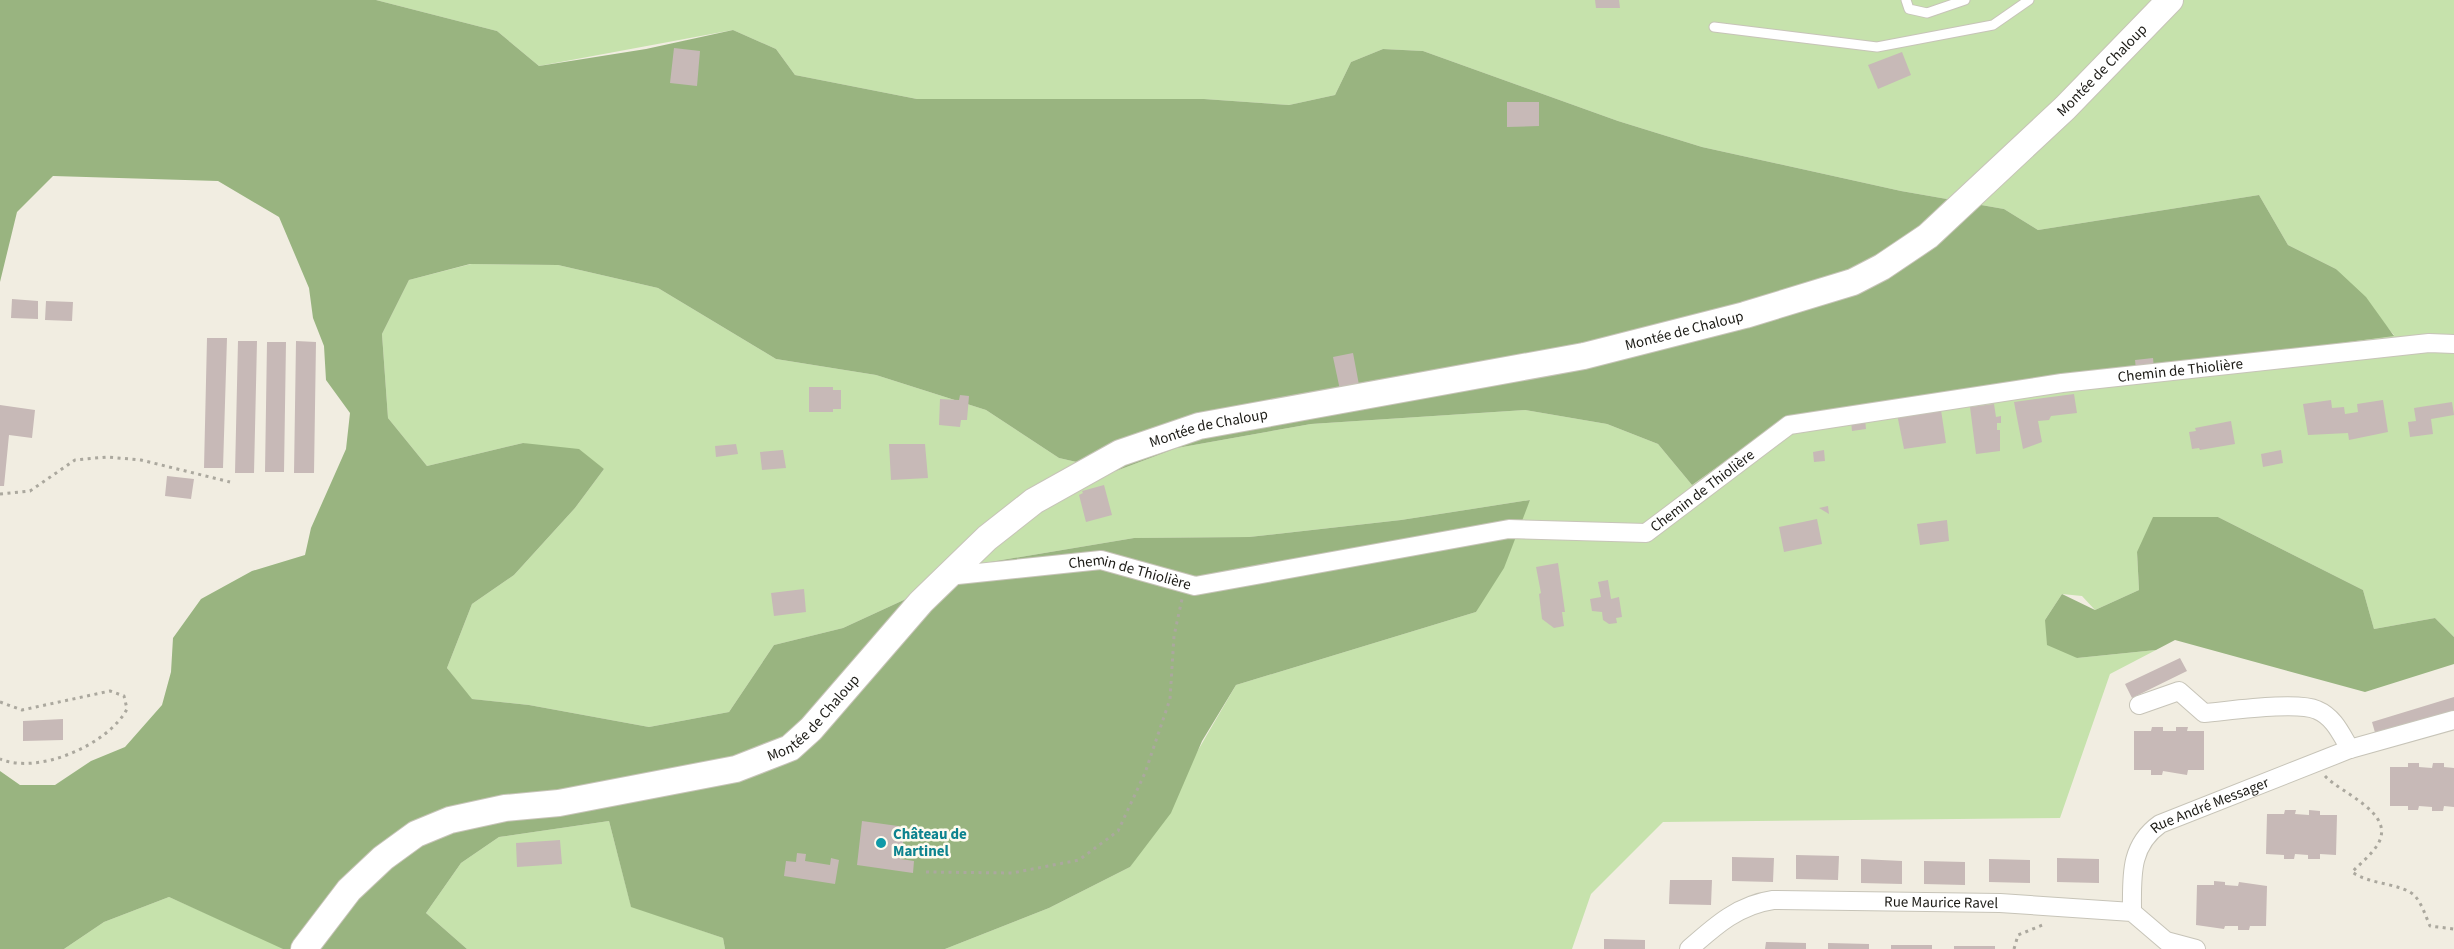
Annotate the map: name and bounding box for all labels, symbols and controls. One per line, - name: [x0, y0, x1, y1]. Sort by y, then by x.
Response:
- street label: Montée de Chaloup: [2052, 19, 2152, 121]
- street label: Montée de Chaloup: [1623, 305, 1746, 356]
- street label: Chemin de Thiolière: [2117, 353, 2244, 387]
- street label: Montée de Chaloup: [1146, 403, 1269, 453]
- street label: Chemin de Thiolière: [1646, 444, 1759, 537]
- street label: Chemin de Thiolière: [1067, 549, 1194, 595]
- street label: Montée de Chaloup: [764, 670, 864, 766]
- street label: Rue André Messager: [2145, 771, 2273, 838]
- place label: Château de Martinel: [893, 824, 967, 862]
- marker: Château de Martinel: [874, 836, 888, 850]
- street label: Rue Maurice Ravel: [1884, 891, 1998, 913]

